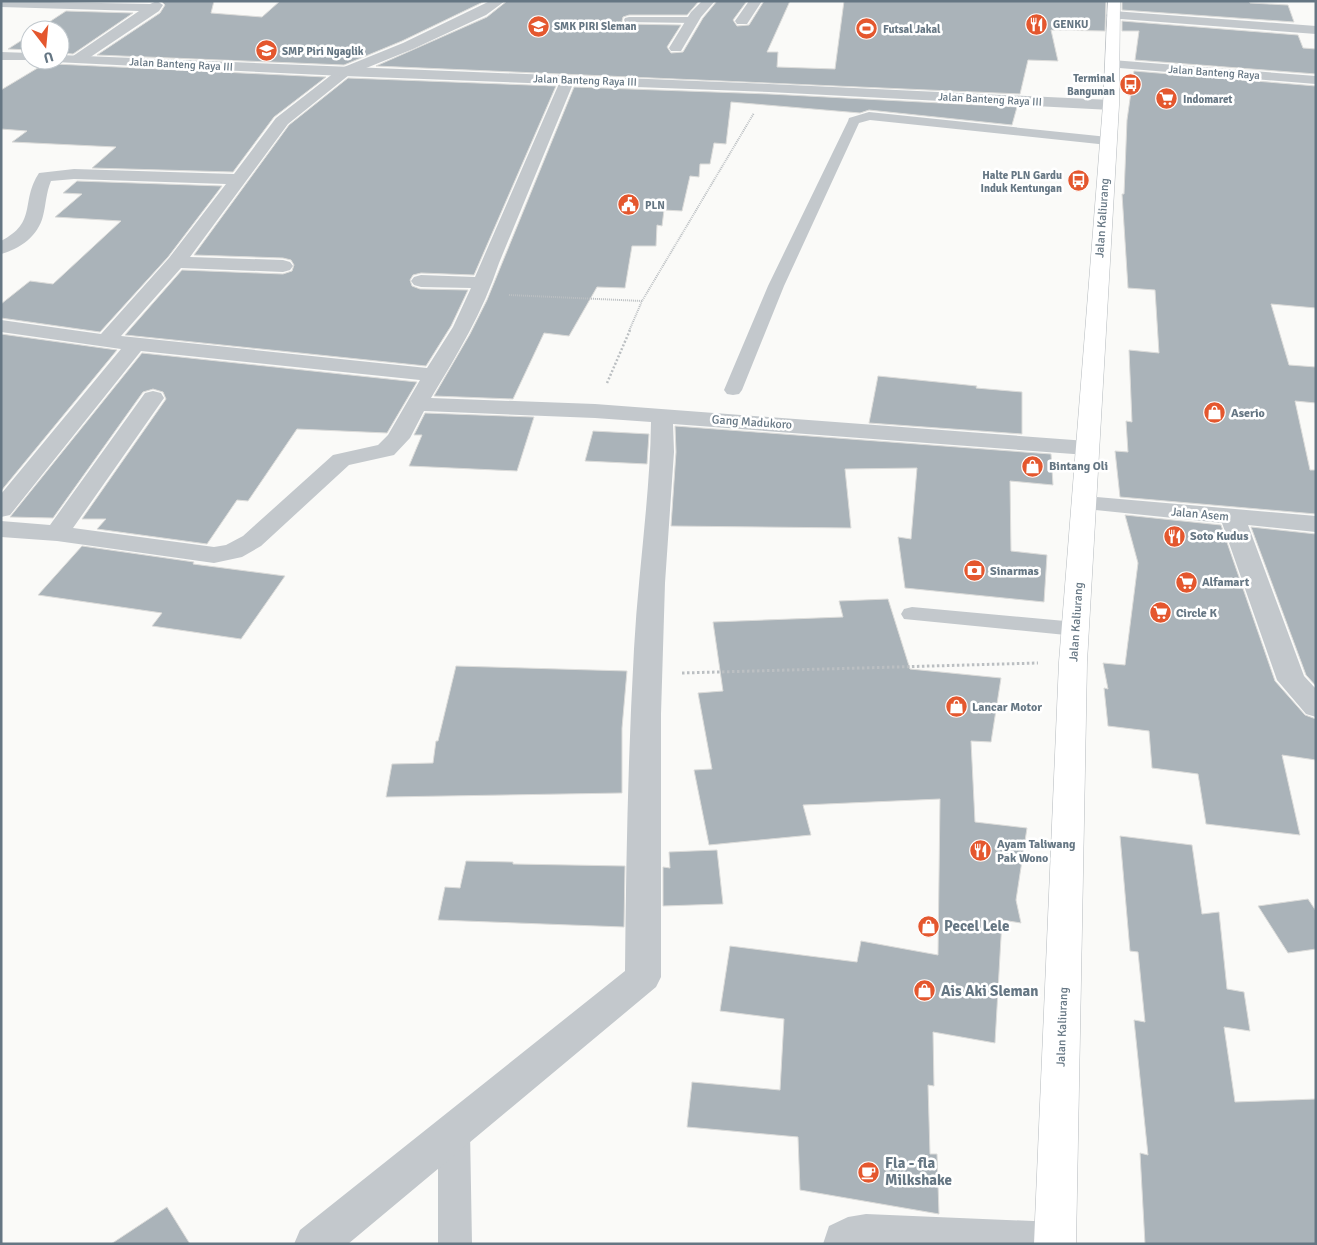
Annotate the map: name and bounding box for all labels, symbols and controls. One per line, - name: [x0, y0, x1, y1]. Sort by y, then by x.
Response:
- restaurant icon: GENKU: [1025, 12, 1049, 36]
- school or university icon: SMK PIRI Sleman: [526, 14, 550, 38]
- sports icon: Futsal Jakal: [855, 17, 879, 41]
- place label: GENKU: [1053, 18, 1088, 31]
- north arrow: [20, 20, 70, 70]
- place label: SMK PIRI Sleman: [554, 20, 637, 33]
- place label: Futsal Jakal: [883, 23, 941, 36]
- school or university icon: SMP Piri Ngaglik: [254, 39, 278, 63]
- place label: SMP Piri Ngaglik: [282, 45, 364, 58]
- text: U: [42, 48, 55, 66]
- street label: Jalan Banteng Raya III: [129, 55, 233, 74]
- street label: Jalan Banteng Raya: [1168, 63, 1261, 82]
- street label: Jalan Banteng Raya III: [533, 72, 637, 89]
- place label: Terminal Bangunan: [1067, 72, 1116, 98]
- bus stop icon: Terminal Bangunan: [1119, 72, 1143, 96]
- supermarket icon: Indomaret: [1155, 87, 1179, 111]
- street label: Jalan Banteng Raya III: [938, 90, 1042, 109]
- place label: Indomaret: [1183, 93, 1232, 106]
- place label: Halte PLN Gardu Induk Kentungan: [980, 169, 1062, 195]
- bus stop icon: Halte PLN Gardu Induk Kentungan: [1066, 169, 1090, 193]
- street label: Jalan Kaliurang: [1092, 178, 1113, 258]
- public building icon: PLN: [617, 193, 641, 217]
- place label: PLN: [645, 199, 665, 212]
- shop icon: Aserio: [1203, 401, 1227, 425]
- place label: Aserio: [1231, 406, 1265, 421]
- street label: Gang Madukoro: [711, 412, 793, 433]
- shop icon: Bintang Oli: [1021, 454, 1045, 478]
- place label: Bintang Oli: [1049, 459, 1108, 474]
- street label: Jalan Asem: [1170, 504, 1230, 525]
- restaurant icon: Soto Kudus: [1162, 524, 1186, 548]
- place label: Soto Kudus: [1190, 529, 1249, 544]
- bank icon: Sinarmas: [962, 559, 986, 583]
- place label: Sinarmas: [990, 564, 1040, 579]
- supermarket icon: Alfamart: [1174, 570, 1198, 594]
- place label: Alfamart: [1202, 575, 1250, 590]
- street label: Jalan Kaliurang: [1066, 582, 1087, 662]
- supermarket icon: Circle K: [1148, 601, 1172, 625]
- place label: Circle K: [1176, 606, 1217, 621]
- shop icon: Lancar Motor: [944, 695, 968, 719]
- place label: Lancar Motor: [972, 700, 1042, 715]
- place label: Ayam Taliwang Pak Wono: [997, 837, 1076, 866]
- restaurant icon: Ayam Taliwang Pak Wono: [969, 839, 993, 863]
- shop icon: Pecel Lele: [916, 914, 940, 938]
- place label: Pecel Lele: [944, 917, 1010, 935]
- shop icon: Ais Aki Sleman: [913, 979, 937, 1003]
- place label: Ais Aki Sleman: [941, 982, 1038, 1000]
- street label: Jalan Kaliurang: [1054, 987, 1071, 1067]
- place label: Fla - fla Milkshake: [885, 1154, 952, 1189]
- cafe icon: Fla - fla Milkshake: [857, 1160, 881, 1184]

